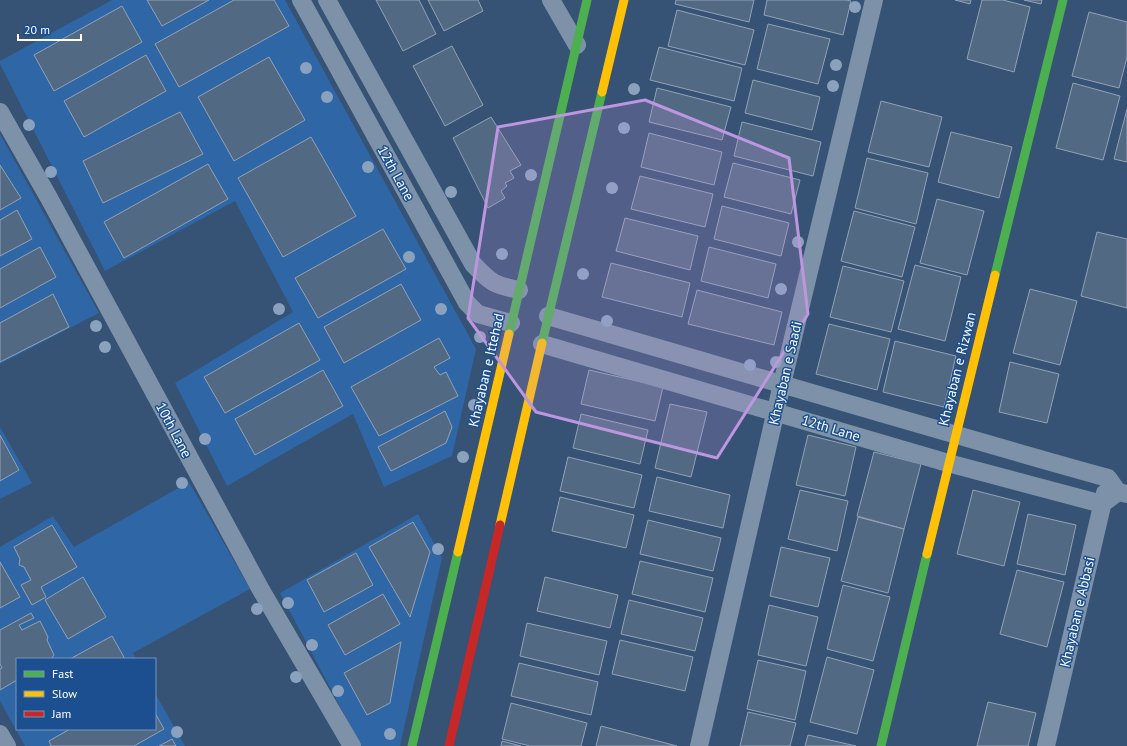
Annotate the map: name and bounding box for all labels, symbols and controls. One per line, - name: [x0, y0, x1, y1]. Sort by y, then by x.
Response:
- scale bar: [18, 16, 81, 42]
- text: 20 m: [24, 22, 50, 37]
- street label: 12th Lane: [374, 142, 418, 204]
- street label: Khayaban e Rizwan: [934, 310, 980, 428]
- street label: Khayaban e Ittehad: [464, 311, 508, 429]
- street label: Khayaban e Saadi: [764, 319, 806, 427]
- street label: 10th Lane: [152, 399, 196, 461]
- street label: 12th Lane: [800, 411, 862, 445]
- street label: Khayaban e Abbasi: [1056, 555, 1098, 669]
- legend: [16, 658, 156, 730]
- text: Fast: [52, 666, 73, 681]
- text: Slow: [52, 686, 77, 701]
- text: Jam: [51, 706, 71, 721]

